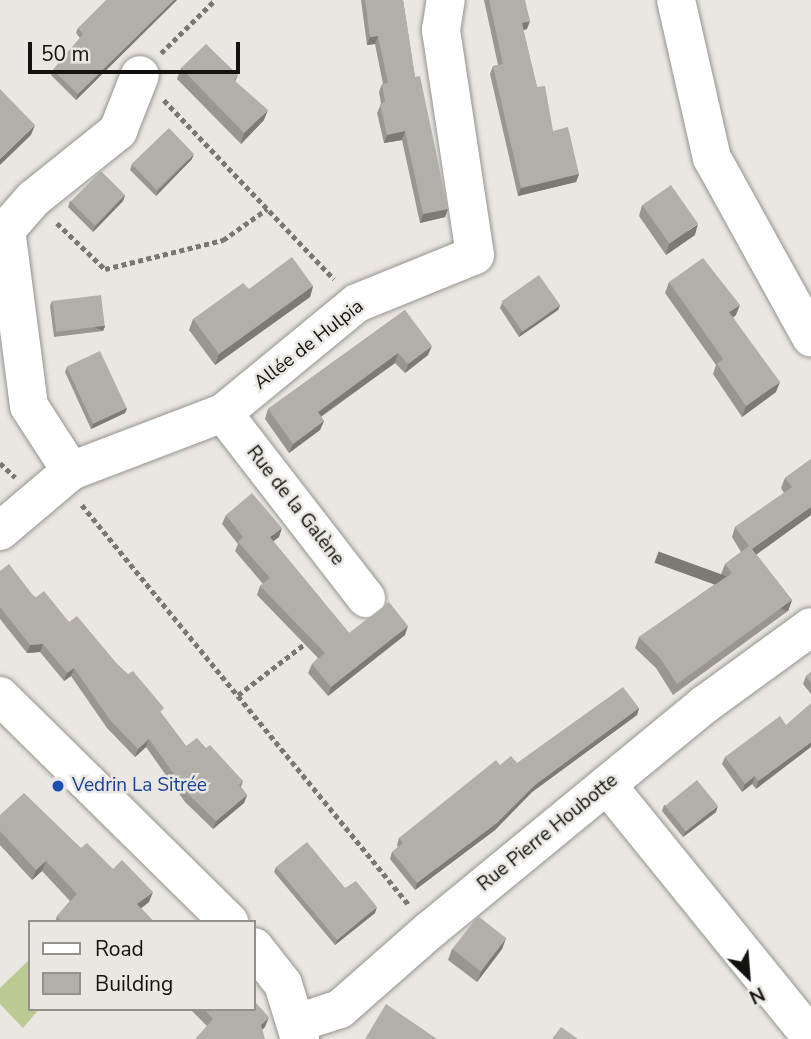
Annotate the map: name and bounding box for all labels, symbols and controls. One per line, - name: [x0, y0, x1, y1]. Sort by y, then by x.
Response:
- scale bar: [32, 28, 243, 72]
- text: 50 m: [41, 40, 90, 68]
- street label: Allée de Hulpia: [250, 295, 368, 395]
- street label: Rue de la Galène: [241, 442, 349, 570]
- street label: Rue Pierre Houbotte: [473, 769, 623, 897]
- place label: Vedrin La Sitrée: [72, 775, 207, 797]
- marker: Vedrin La Sitrée: [50, 778, 66, 794]
- legend: [28, 920, 256, 1011]
- text: Road: [95, 935, 144, 963]
- north arrow: [713, 941, 783, 1011]
- text: Building: [95, 970, 173, 998]
- text: N: [745, 980, 769, 1010]

